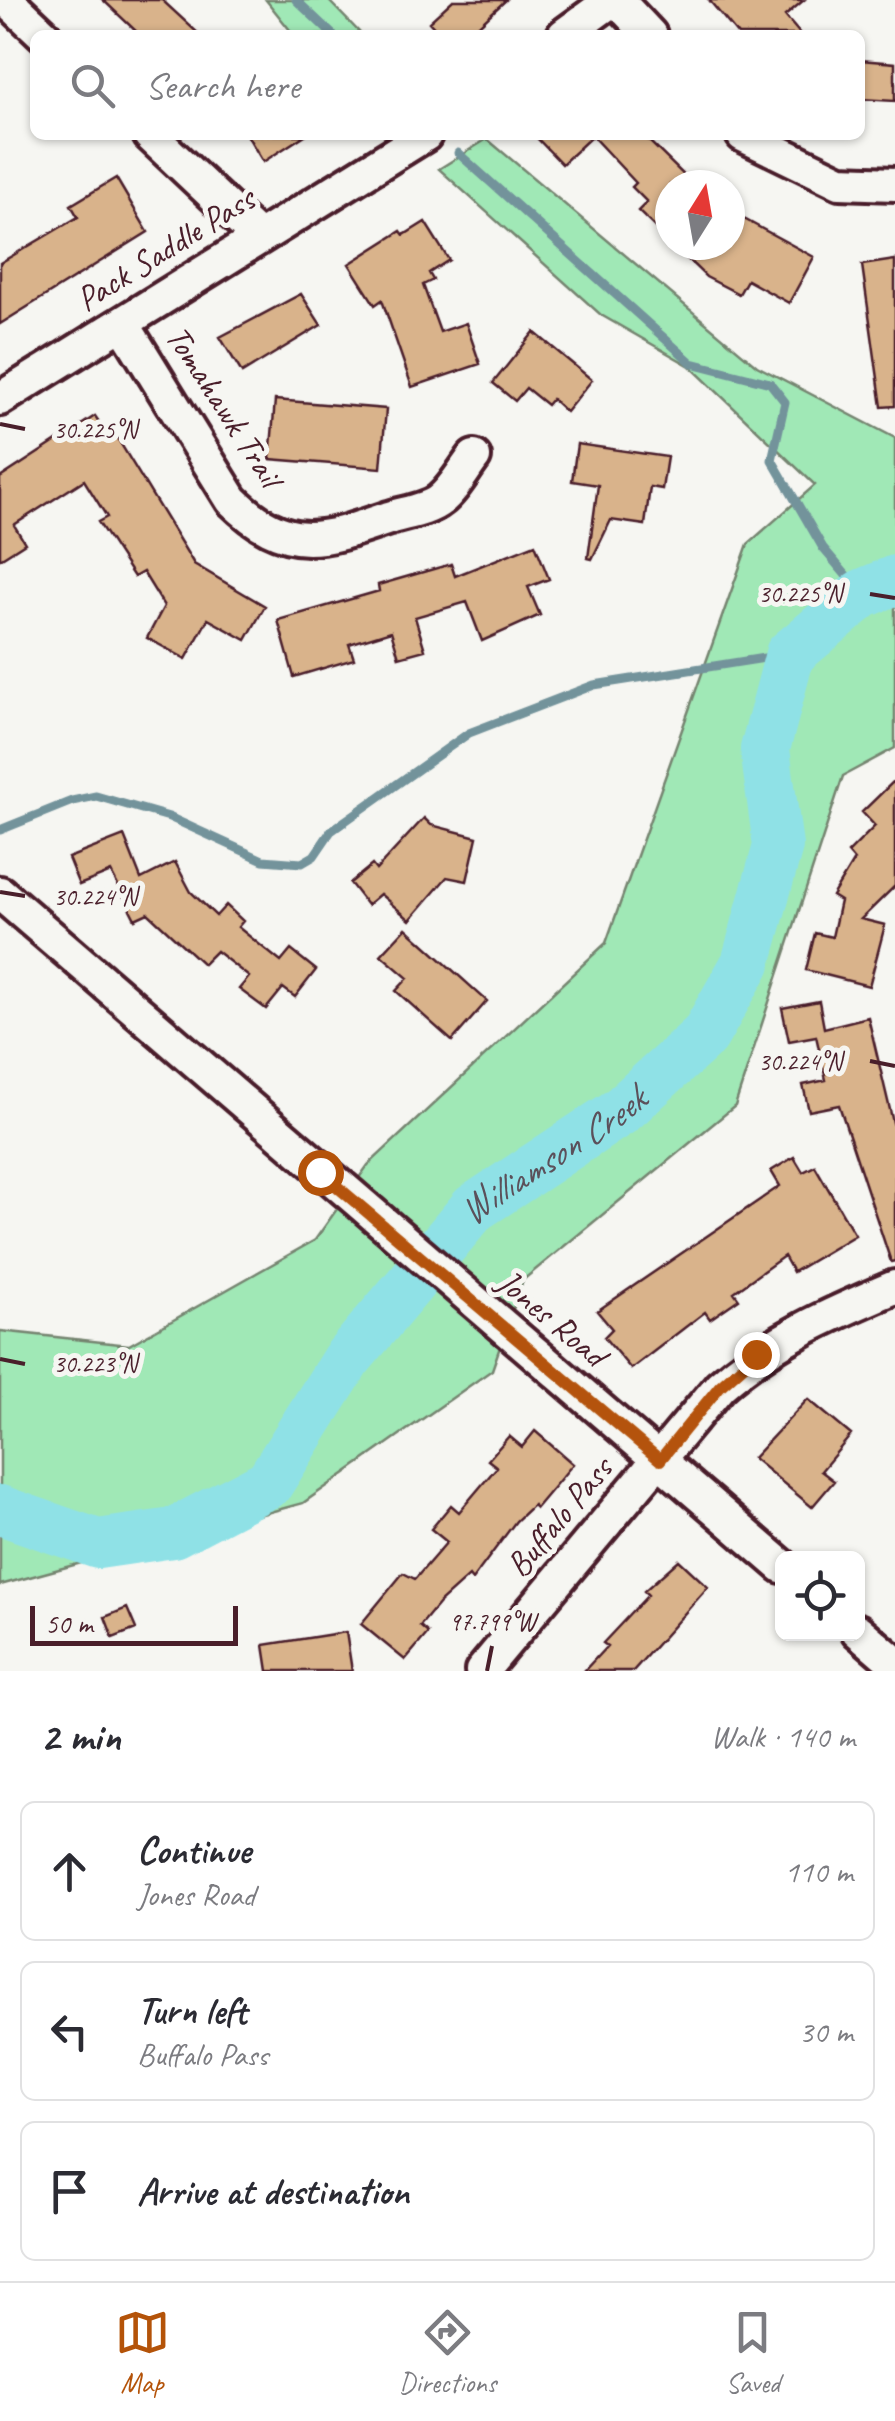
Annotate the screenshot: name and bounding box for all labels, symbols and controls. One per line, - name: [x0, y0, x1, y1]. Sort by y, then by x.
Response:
- search box: [30, 30, 865, 140]
- icon: search: [65, 58, 120, 113]
- text: Search here: [145, 62, 300, 109]
- north arrow: [655, 170, 745, 260]
- street label: Pack Saddle Pass: [67, 175, 265, 322]
- street label: Tomahawk Trail: [155, 317, 296, 500]
- text: 30.225°N: [53, 414, 141, 446]
- text: 30.225°N: [758, 578, 846, 610]
- text: 30.224°N: [53, 881, 141, 913]
- text: 30.224°N: [758, 1046, 846, 1078]
- water label: Williamson Creek: [447, 1073, 660, 1234]
- route start: [298, 1150, 344, 1196]
- street label: Jones Road: [487, 1258, 620, 1380]
- route end: [734, 1332, 780, 1378]
- text: 30.223°N: [53, 1348, 141, 1380]
- street label: Buffalo Pass: [496, 1445, 624, 1586]
- map controls: [775, 1551, 865, 1641]
- button: locate: [775, 1551, 865, 1641]
- scale bar: [30, 1601, 238, 1646]
- text: 50 m: [45, 1606, 93, 1641]
- text: 97.799°W: [449, 1606, 539, 1638]
- text: 2 min: [40, 1710, 120, 1763]
- text: Walk · 140 m: [711, 1716, 855, 1757]
- text: Continue: [137, 1827, 251, 1874]
- icon: ahead: [42, 1844, 97, 1899]
- text: 110 m: [784, 1851, 853, 1892]
- text: Jones Road: [137, 1874, 255, 1915]
- text: Turn left: [137, 1987, 247, 2034]
- icon: left: [42, 2004, 97, 2059]
- text: 30 m: [799, 2011, 853, 2052]
- text: Buffalo Pass: [137, 2034, 268, 2075]
- icon: arrive: [42, 2164, 97, 2219]
- text: Arrive at destination: [137, 2168, 409, 2215]
- tab: Map: [115, 2305, 170, 2400]
- tab: Directions: [399, 2305, 496, 2400]
- tab: Saved: [725, 2305, 780, 2400]

